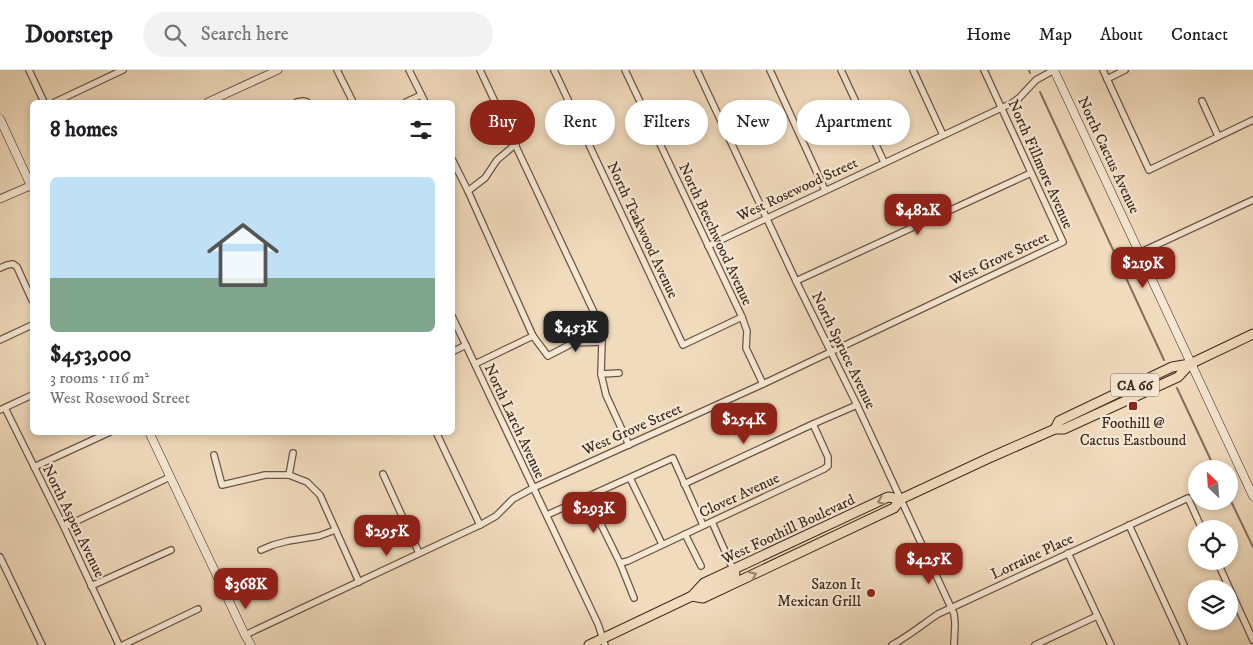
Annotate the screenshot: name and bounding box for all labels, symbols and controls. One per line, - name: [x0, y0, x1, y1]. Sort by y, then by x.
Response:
- search box: [143, 12, 493, 57]
- text: Doorstep: [25, 20, 113, 50]
- icon: search: [161, 21, 189, 49]
- text: Search here: [201, 23, 289, 46]
- text: Home: [966, 24, 1011, 46]
- text: Map: [1039, 24, 1072, 46]
- text: About: [1100, 24, 1143, 46]
- text: Contact: [1171, 24, 1228, 46]
- street label: North Cactus Avenue: [1073, 94, 1144, 217]
- street label: North Fillmore Avenue: [1003, 97, 1078, 232]
- chip: Buy: [470, 100, 535, 145]
- chip: Rent: [545, 100, 615, 145]
- chip: Filters: [625, 100, 708, 145]
- chip: New: [718, 100, 787, 145]
- chip: Apartment: [797, 100, 910, 145]
- icon: filters: [407, 116, 435, 144]
- text: 8 homes: [50, 117, 118, 143]
- street label: West Rosewood Street: [733, 153, 861, 226]
- street label: North Teakwood Avenue: [603, 159, 683, 302]
- street label: North Beechwood Avenue: [674, 160, 757, 308]
- pin: $482K: [883, 194, 953, 236]
- text: $482K: [895, 200, 941, 220]
- icon: home: [198, 210, 288, 300]
- street label: West Grove Street: [946, 227, 1052, 290]
- pin: $219K: [1108, 246, 1178, 289]
- text: $219K: [1122, 253, 1164, 273]
- street label: North Spruce Avenue: [807, 289, 880, 412]
- pin: $453K: [541, 310, 611, 353]
- text: $453K: [555, 317, 598, 337]
- text: $453,000: [50, 342, 131, 368]
- street label: North Larch Avenue: [480, 361, 549, 482]
- text: 3 rooms · 116 m²: [50, 368, 149, 388]
- road number: CA 66: [1111, 374, 1159, 396]
- text: West Rosewood Street: [50, 388, 190, 408]
- street label: West Grove Street: [579, 399, 685, 460]
- marker: Foothill @ Cactus Eastbound: [1127, 400, 1139, 412]
- pin: $254K: [709, 402, 779, 445]
- text: $254K: [722, 409, 766, 429]
- place label: Foothill @ Cactus Eastbound: [1080, 414, 1187, 450]
- north arrow: [1188, 460, 1238, 510]
- map controls: [1188, 460, 1238, 630]
- street label: North Aspen Avenue: [38, 462, 109, 581]
- street label: Clover Avenue: [696, 469, 782, 522]
- street label: West Foothill Boulevard: [718, 490, 858, 569]
- pin: $293K: [559, 492, 629, 534]
- one-way arrow: [877, 494, 886, 505]
- text: $293K: [573, 498, 615, 518]
- pin: $295K: [352, 514, 422, 557]
- button: locate: [1188, 520, 1238, 570]
- text: $295K: [365, 521, 409, 541]
- street label: Lorraine Place: [988, 529, 1076, 584]
- pin: $425K: [894, 542, 964, 585]
- text: $425K: [907, 549, 951, 569]
- pin: $368K: [211, 568, 281, 610]
- one-way arrow: [748, 570, 757, 581]
- text: $368K: [225, 574, 267, 594]
- place label: Sazon It Mexican Grill: [777, 575, 861, 611]
- button: layers: [1188, 580, 1238, 630]
- marker: Sazon It Mexican Grill: [865, 587, 877, 599]

